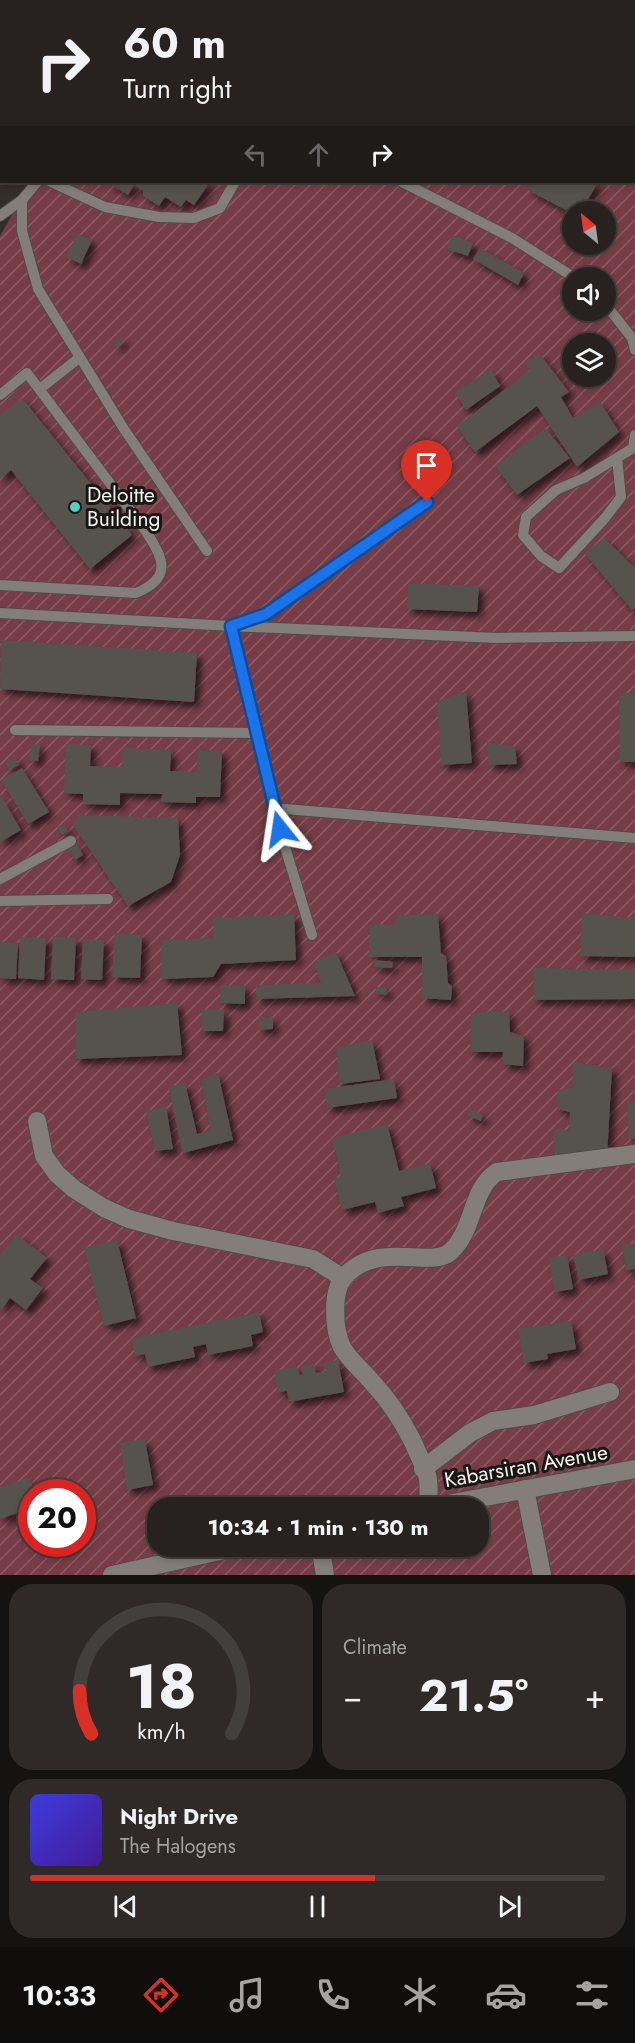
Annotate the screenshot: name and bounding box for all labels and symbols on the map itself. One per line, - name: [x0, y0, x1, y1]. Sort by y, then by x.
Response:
- north arrow: [562, 201, 616, 255]
- pin: [401, 440, 452, 502]
- place label: Deloitte Building: [87, 480, 160, 534]
- marker: Deloitte Building: [68, 500, 82, 514]
- position arrow: [248, 797, 312, 861]
- street label: Kabarsiran Avenue: [442, 1437, 610, 1495]
- speed limit sign: 20: [18, 1479, 96, 1557]

